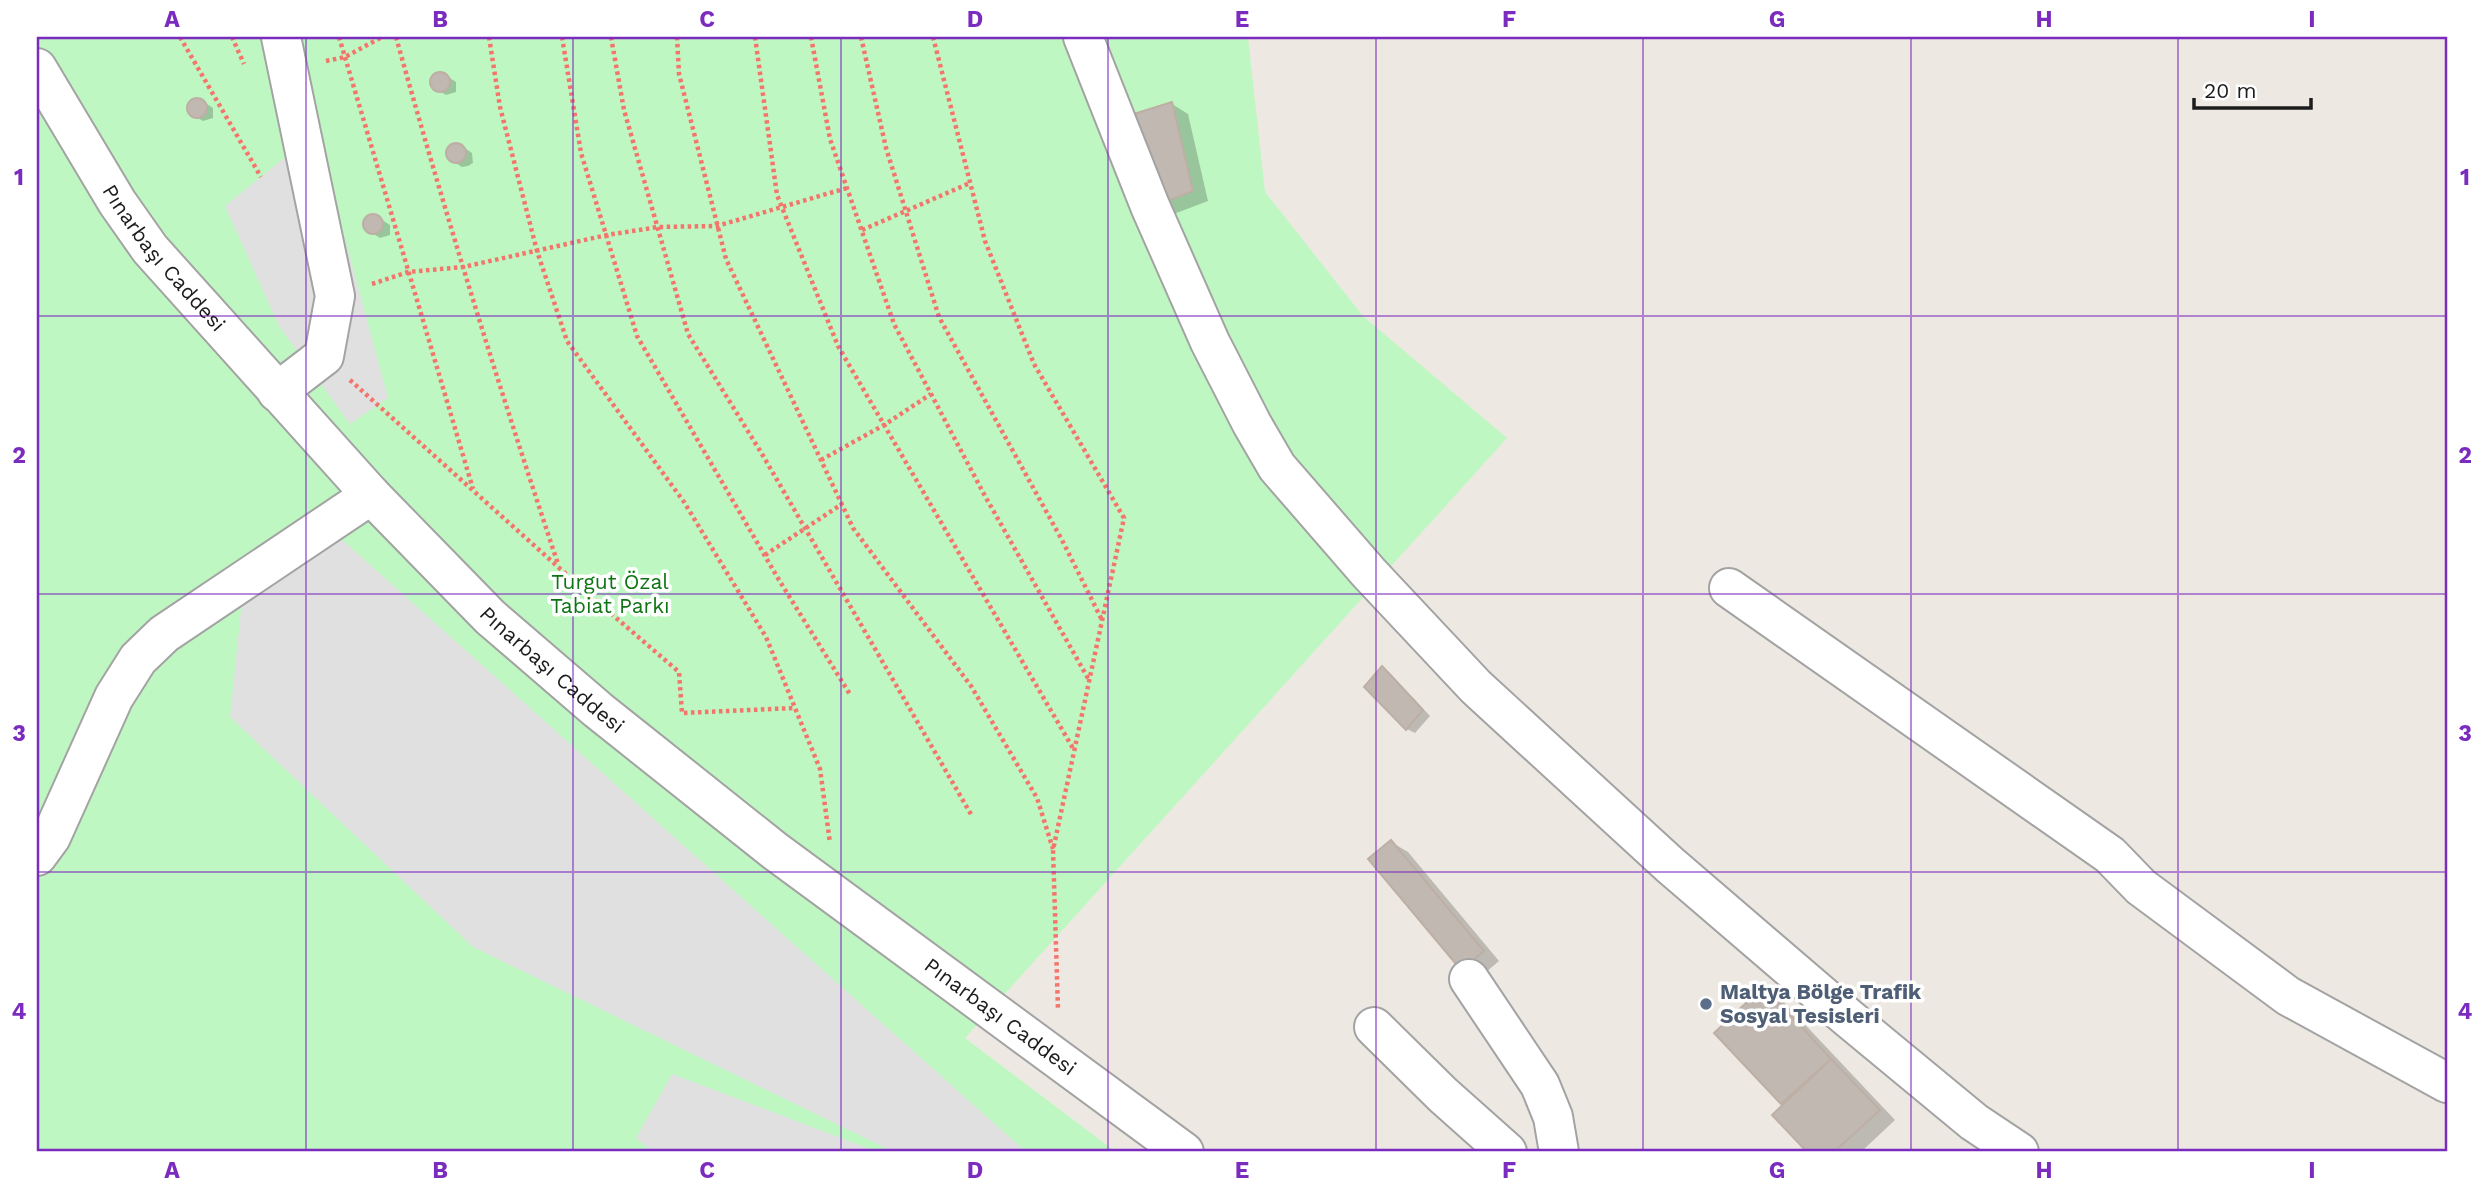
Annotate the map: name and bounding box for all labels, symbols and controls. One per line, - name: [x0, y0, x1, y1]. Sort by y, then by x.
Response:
- text: A: [164, 6, 180, 33]
- text: B: [432, 6, 448, 33]
- text: C: [699, 6, 715, 33]
- text: D: [967, 6, 983, 33]
- text: E: [1235, 6, 1249, 33]
- text: F: [1502, 6, 1516, 33]
- text: G: [1769, 6, 1785, 33]
- text: H: [2035, 6, 2053, 33]
- text: I: [2308, 6, 2316, 33]
- scale bar: [2194, 66, 2311, 110]
- text: 20 m: [2204, 78, 2256, 103]
- text: 1: [14, 164, 24, 191]
- text: 1: [2460, 164, 2470, 191]
- street label: Pınarbaşı Caddesi: [97, 180, 231, 336]
- text: 2: [12, 442, 26, 469]
- text: 2: [2458, 442, 2472, 469]
- park label: Turgut Özal Tabiat Parkı: [550, 569, 670, 618]
- street label: Pınarbaşı Caddesi: [475, 601, 630, 738]
- text: 3: [12, 720, 26, 747]
- text: 3: [2458, 720, 2472, 747]
- street label: Pınarbaşı Caddesi: [920, 952, 1081, 1080]
- place label: Maltya Bölge Trafik Sosyal Tesisleri: [1720, 979, 1922, 1028]
- marker: Maltya Bölge Trafik Sosyal Tesisleri: [1698, 996, 1714, 1012]
- text: 4: [12, 998, 27, 1025]
- text: 4: [2458, 998, 2473, 1025]
- text: A: [164, 1157, 180, 1184]
- text: B: [432, 1157, 448, 1184]
- text: C: [699, 1157, 715, 1184]
- text: D: [967, 1157, 983, 1184]
- text: E: [1235, 1157, 1249, 1184]
- text: F: [1502, 1157, 1516, 1184]
- text: G: [1769, 1157, 1785, 1184]
- text: H: [2035, 1157, 2053, 1184]
- text: I: [2308, 1157, 2316, 1184]

